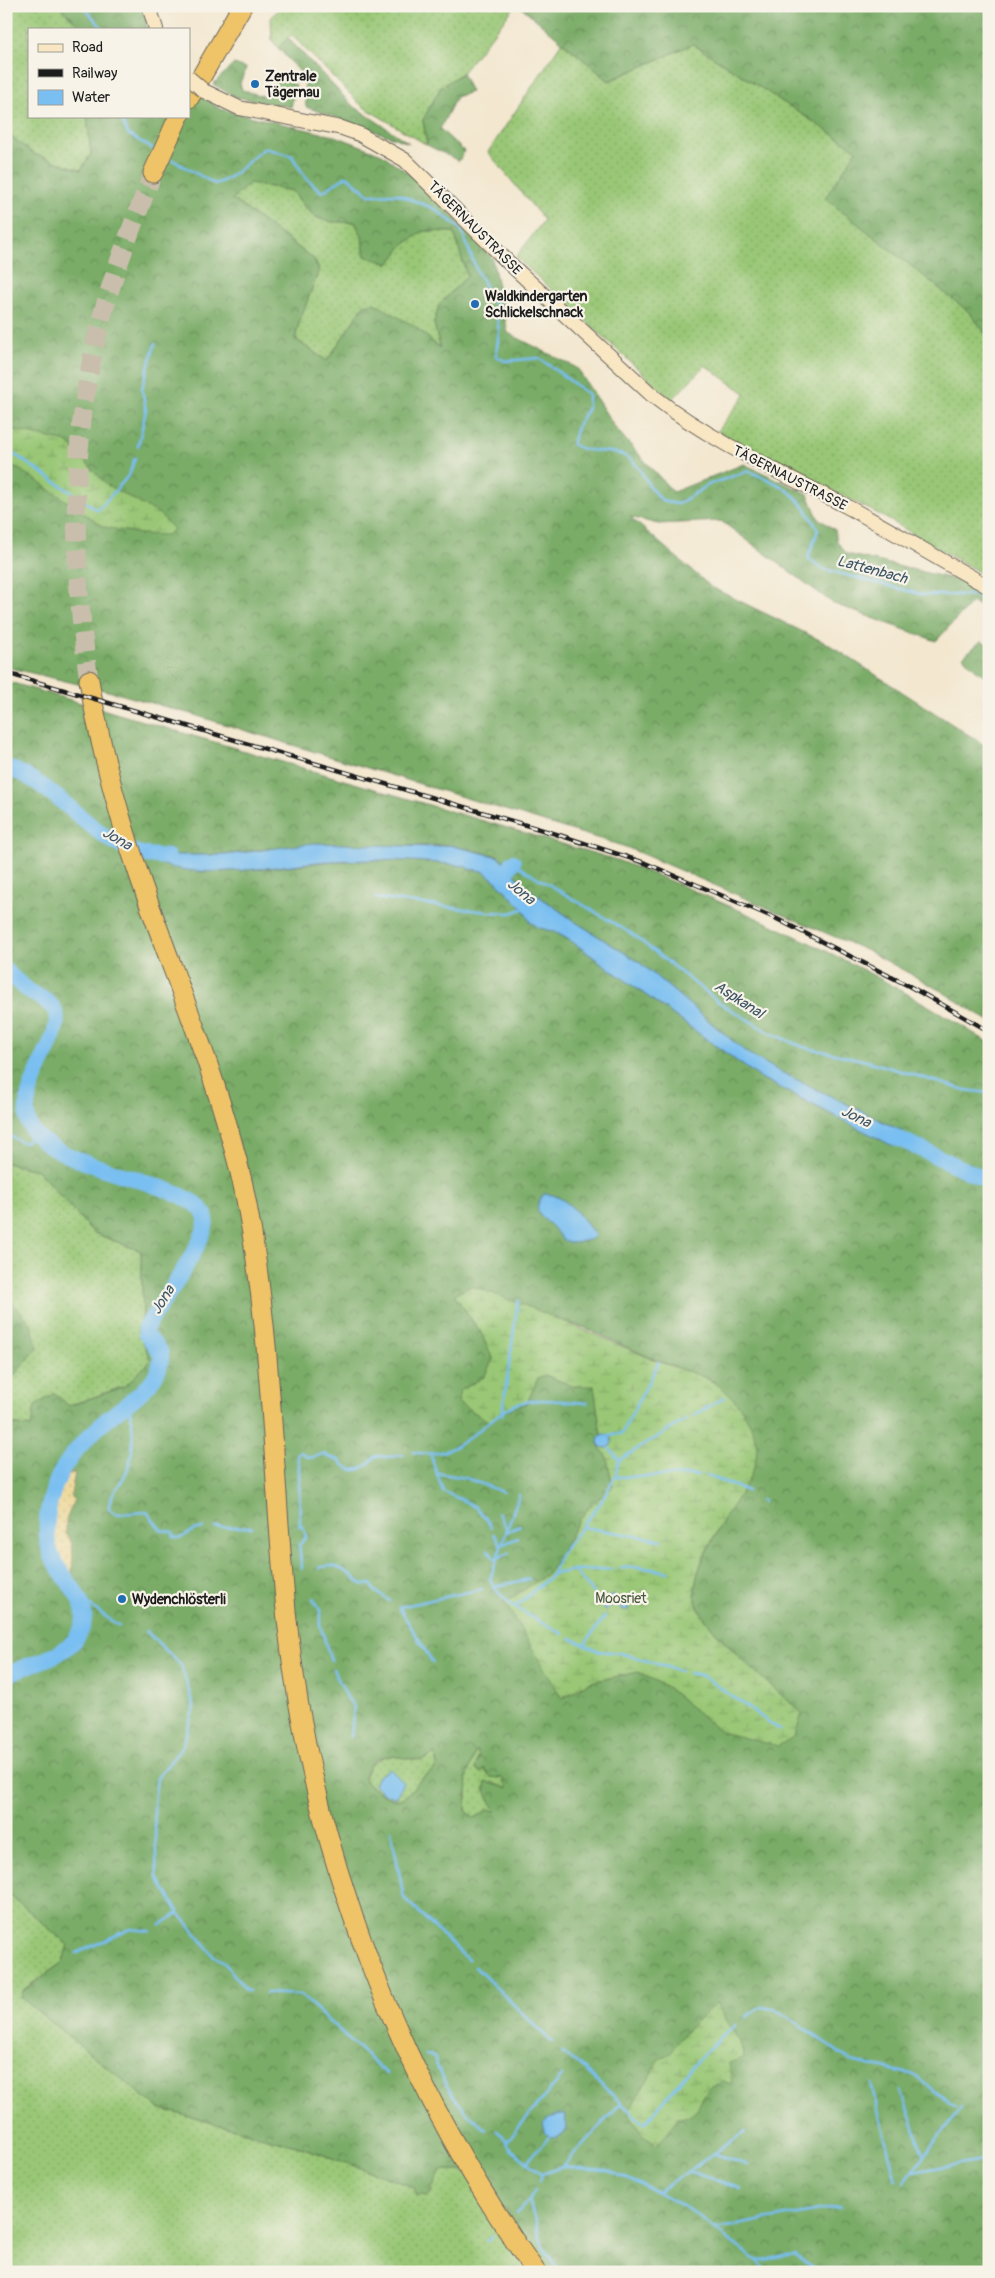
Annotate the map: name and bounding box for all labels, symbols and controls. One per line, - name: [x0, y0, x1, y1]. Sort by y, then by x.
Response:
- legend: [28, 28, 190, 118]
- text: Road: [72, 38, 103, 57]
- text: Railway: [72, 64, 118, 83]
- place label: Zentrale Tägernau: [264, 68, 320, 101]
- marker: Zentrale Tägernau: [249, 78, 261, 90]
- text: Water: [72, 88, 111, 107]
- street label: TÄGERNAUSTRASSE: [424, 177, 526, 279]
- place label: Waldkindergarten Schlickelschnack: [485, 288, 587, 321]
- marker: Waldkindergarten Schlickelschnack: [469, 298, 481, 310]
- street label: TÄGERNAUSTRASSE: [730, 442, 850, 514]
- water label: Lattenbach: [835, 552, 910, 589]
- water label: Jona: [99, 823, 136, 855]
- water label: Jona: [503, 875, 540, 910]
- water label: Aspkanal: [711, 977, 769, 1024]
- water label: Jona: [838, 1102, 875, 1133]
- water label: Jona: [147, 1281, 180, 1318]
- park label: Moosriet: [595, 1590, 647, 1607]
- place label: Wydenchlösterli: [132, 1591, 226, 1608]
- marker: Wydenchlösterli: [116, 1593, 128, 1605]

